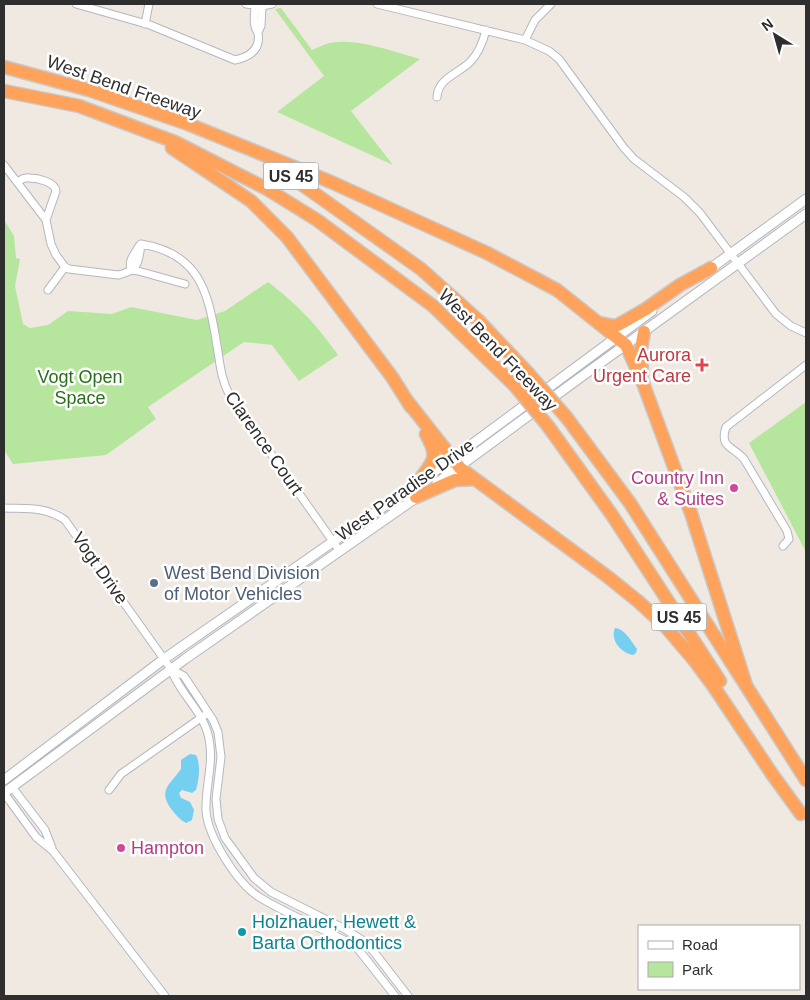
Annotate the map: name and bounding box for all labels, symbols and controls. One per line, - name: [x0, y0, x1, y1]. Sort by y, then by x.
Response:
- north arrow: [750, 10, 800, 60]
- text: N: [758, 15, 776, 34]
- street label: West Bend Freeway: [44, 51, 204, 123]
- road number: US 45: [264, 162, 318, 190]
- street label: West Bend Freeway: [435, 285, 561, 415]
- place label: Aurora Urgent Care: [593, 345, 692, 386]
- marker: Aurora Urgent Care: [695, 358, 709, 372]
- park label: Vogt Open Space: [37, 367, 123, 408]
- street label: Clarence Court: [221, 388, 307, 498]
- street label: West Paradise Drive: [332, 435, 478, 545]
- place label: Country Inn & Suites: [631, 468, 724, 509]
- marker: Country Inn & Suites: [728, 482, 740, 494]
- street label: Vogt Drive: [68, 528, 132, 608]
- place label: West Bend Division of Motor Vehicles: [164, 563, 320, 604]
- marker: West Bend Division of Motor Vehicles: [148, 577, 160, 589]
- road number: US 45: [652, 604, 706, 630]
- place label: Hampton: [131, 838, 204, 858]
- marker: Hampton: [115, 842, 127, 854]
- place label: Holzhauer, Hewett & Barta Orthodontics: [252, 912, 416, 953]
- legend: [638, 925, 800, 990]
- marker: Holzhauer, Hewett & Barta Orthodontics: [236, 926, 248, 938]
- text: Road: [682, 936, 718, 953]
- text: Park: [682, 961, 713, 978]

